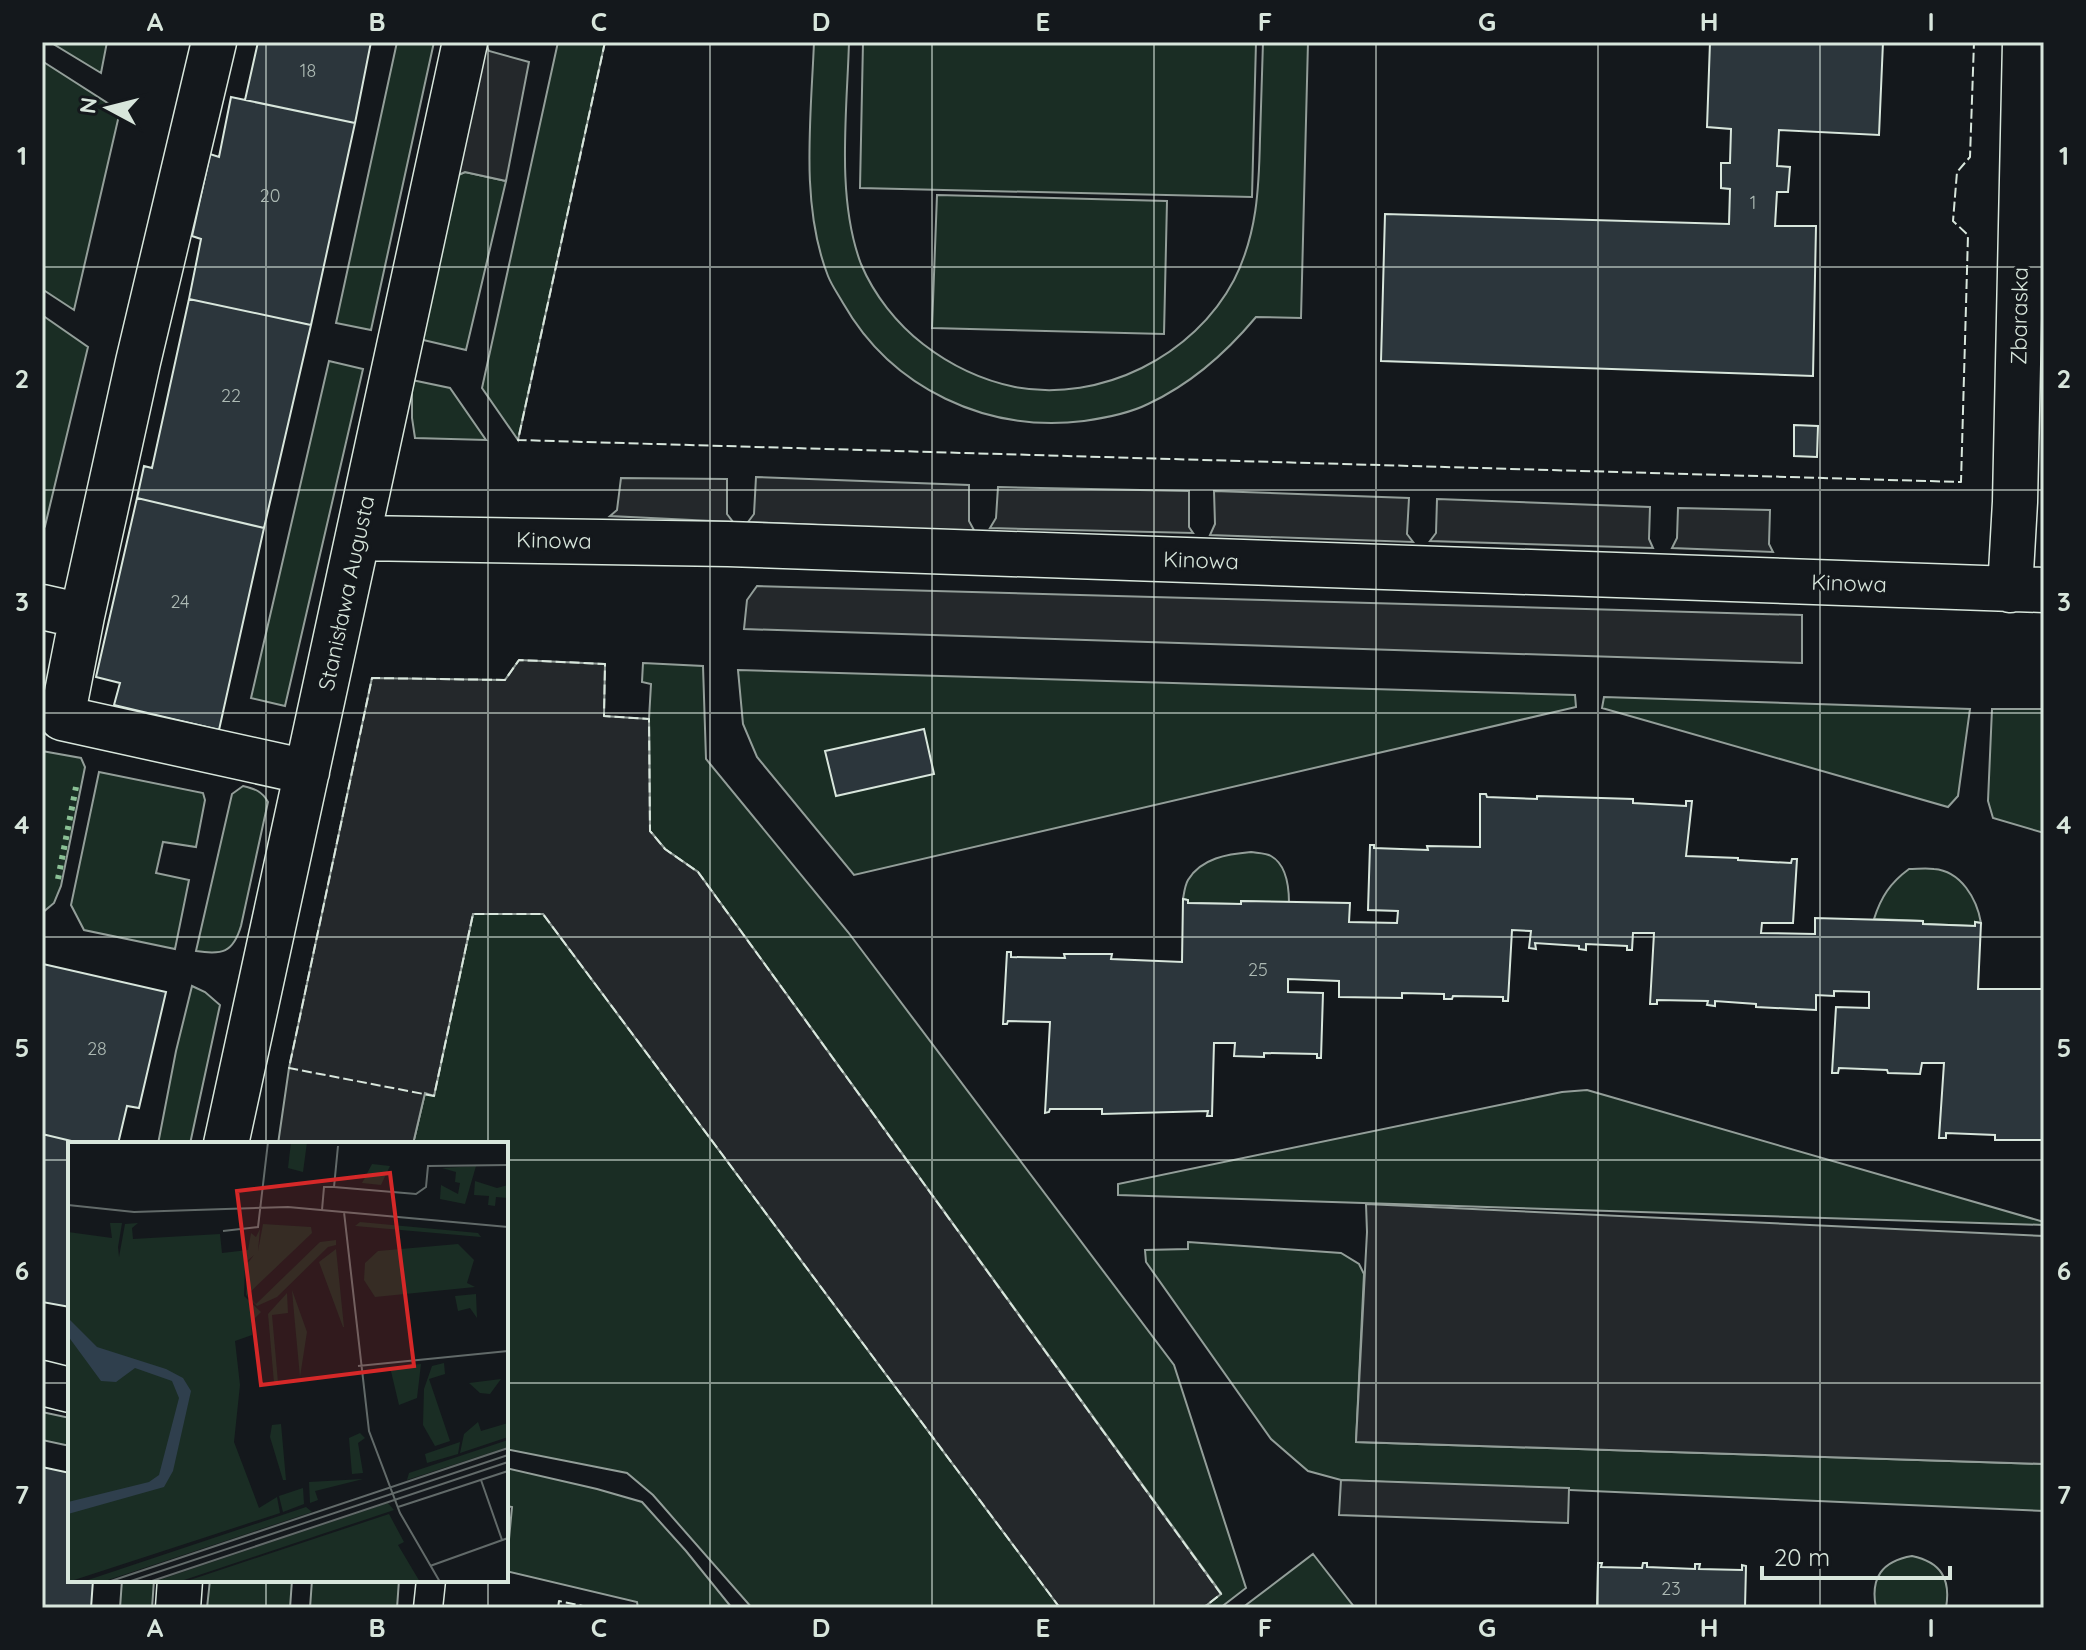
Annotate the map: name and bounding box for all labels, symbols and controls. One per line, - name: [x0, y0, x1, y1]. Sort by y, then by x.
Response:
- text: A: [147, 5, 164, 38]
- text: B: [368, 5, 386, 38]
- text: C: [591, 5, 607, 38]
- text: D: [812, 5, 830, 38]
- text: E: [1036, 5, 1050, 38]
- text: F: [1258, 5, 1272, 38]
- text: G: [1478, 5, 1496, 38]
- text: H: [1700, 5, 1718, 38]
- text: I: [1927, 5, 1935, 38]
- house number: 18: [300, 59, 316, 82]
- north arrow: [68, 68, 148, 148]
- text: N: [73, 96, 103, 115]
- text: 1: [17, 139, 27, 172]
- text: 1: [2059, 139, 2069, 172]
- house number: 20: [260, 184, 280, 207]
- house number: 1: [1750, 191, 1756, 214]
- street label: Zbaraska: [2004, 267, 2034, 365]
- text: 2: [15, 362, 29, 395]
- text: 2: [2057, 362, 2071, 395]
- house number: 22: [221, 384, 241, 407]
- street label: Stanisława Augusta: [312, 493, 380, 693]
- street label: Kinowa: [516, 525, 592, 555]
- street label: Kinowa: [1163, 545, 1239, 575]
- street label: Kinowa: [1811, 568, 1887, 598]
- text: 3: [15, 585, 29, 618]
- text: 3: [2057, 585, 2071, 618]
- house number: 24: [170, 590, 190, 613]
- text: 4: [14, 808, 30, 841]
- text: 4: [2056, 808, 2072, 841]
- house number: 25: [1248, 958, 1268, 981]
- text: 5: [15, 1031, 29, 1064]
- text: 5: [2057, 1031, 2071, 1064]
- house number: 28: [87, 1037, 107, 1060]
- inset map: [68, 1142, 508, 1582]
- text: 6: [15, 1254, 29, 1287]
- text: 6: [2057, 1254, 2071, 1287]
- text: 7: [15, 1478, 29, 1511]
- text: 7: [2057, 1478, 2071, 1511]
- scale bar: [1762, 1530, 1950, 1580]
- text: 20 m: [1774, 1542, 1830, 1572]
- house number: 23: [1661, 1577, 1681, 1600]
- text: A: [147, 1611, 164, 1644]
- text: B: [368, 1611, 386, 1644]
- text: C: [591, 1611, 607, 1644]
- text: D: [812, 1611, 830, 1644]
- text: E: [1036, 1611, 1050, 1644]
- text: F: [1258, 1611, 1272, 1644]
- text: G: [1478, 1611, 1496, 1644]
- text: H: [1700, 1611, 1718, 1644]
- text: I: [1927, 1611, 1935, 1644]

